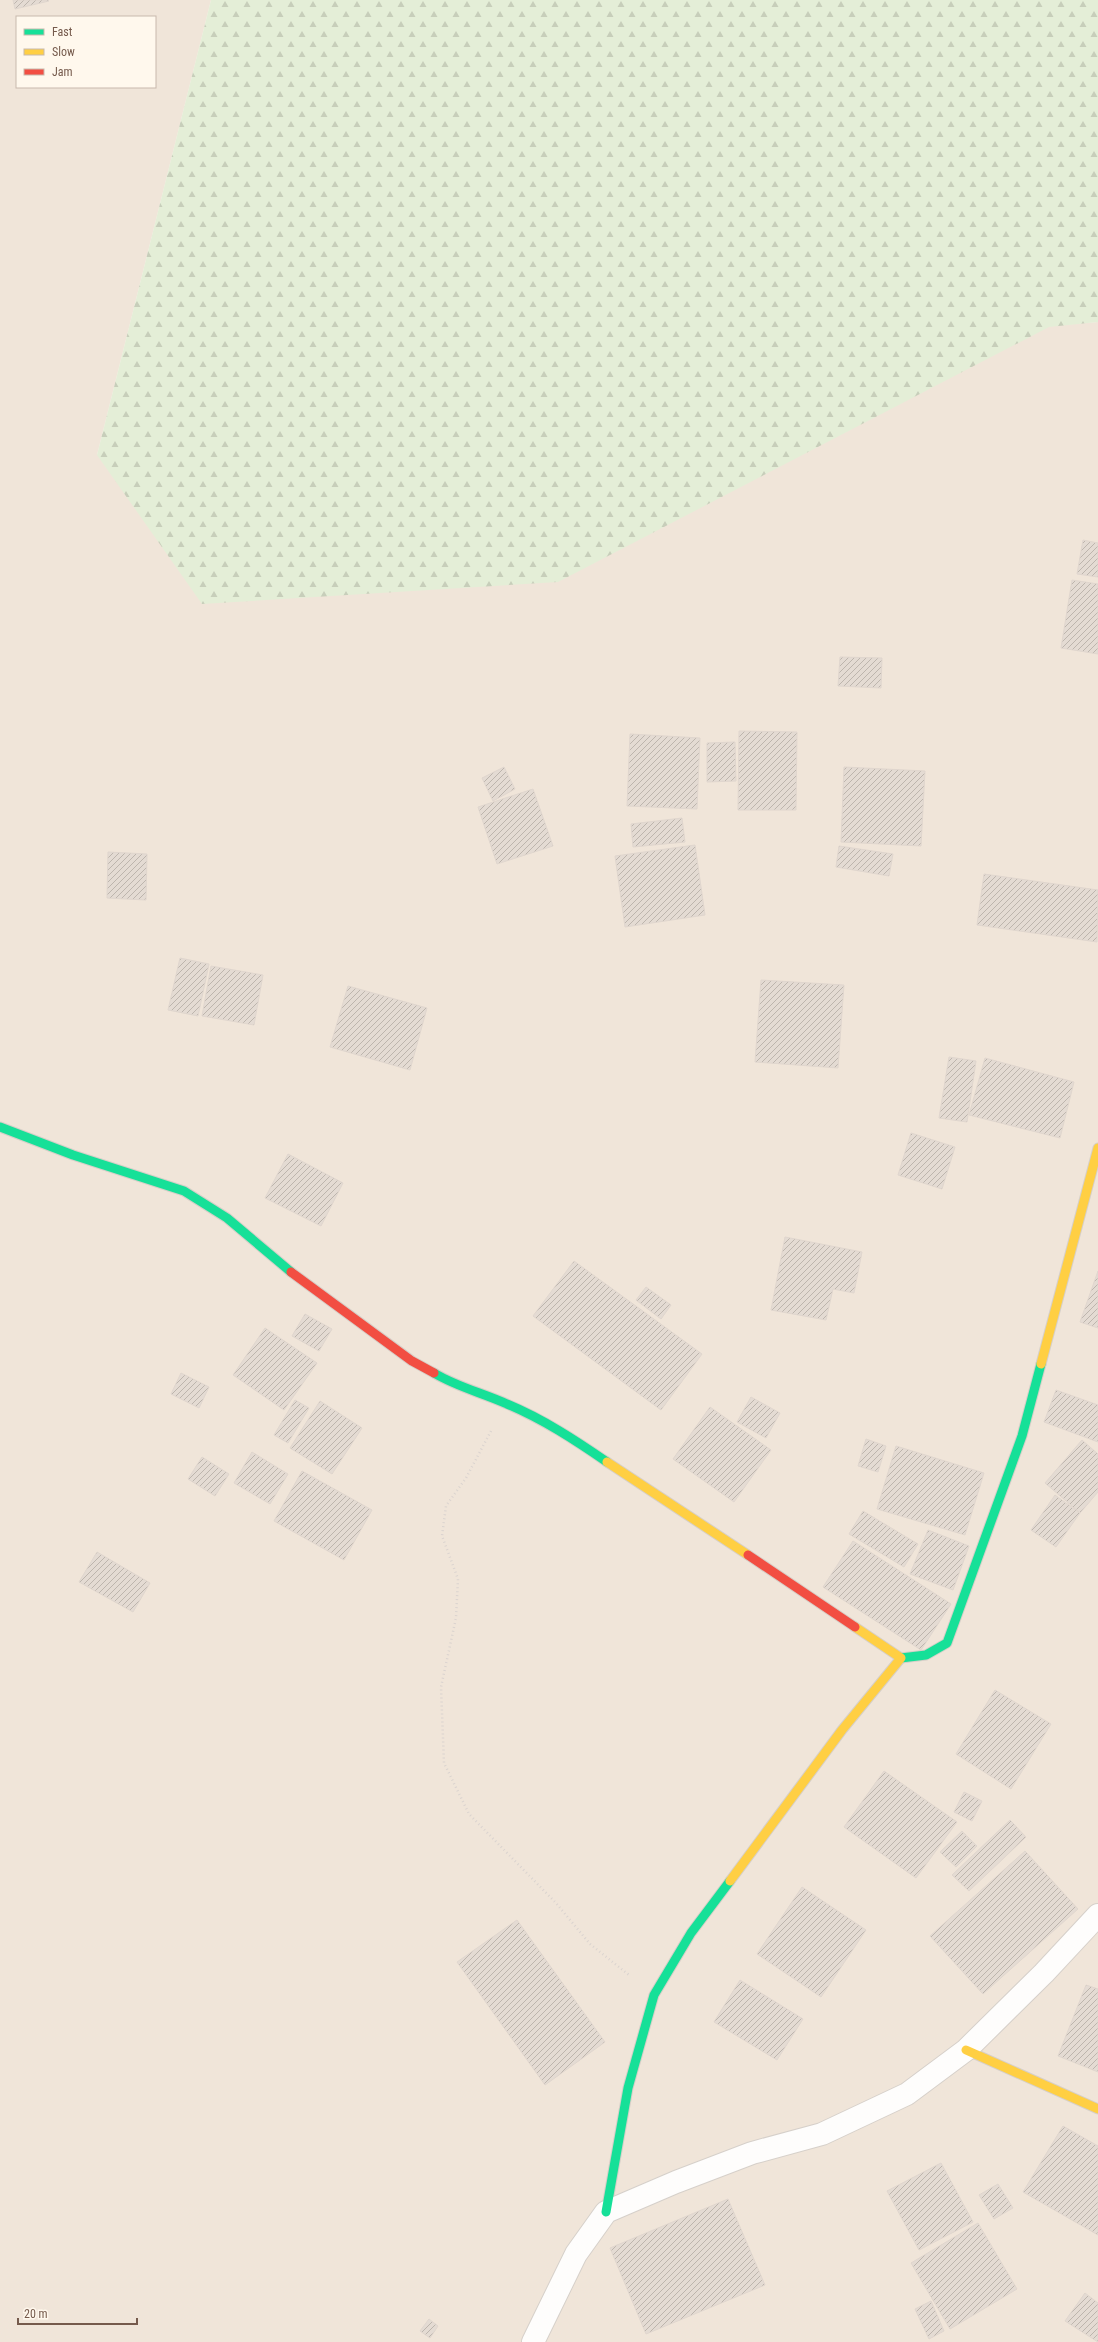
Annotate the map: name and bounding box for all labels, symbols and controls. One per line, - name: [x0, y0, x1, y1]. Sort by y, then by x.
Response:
- legend: [16, 16, 156, 88]
- text: Fast: [52, 25, 73, 39]
- text: Slow: [52, 45, 75, 59]
- text: Jam: [52, 65, 73, 79]
- scale bar: [18, 2300, 137, 2326]
- text: 20 m: [24, 2307, 48, 2321]

